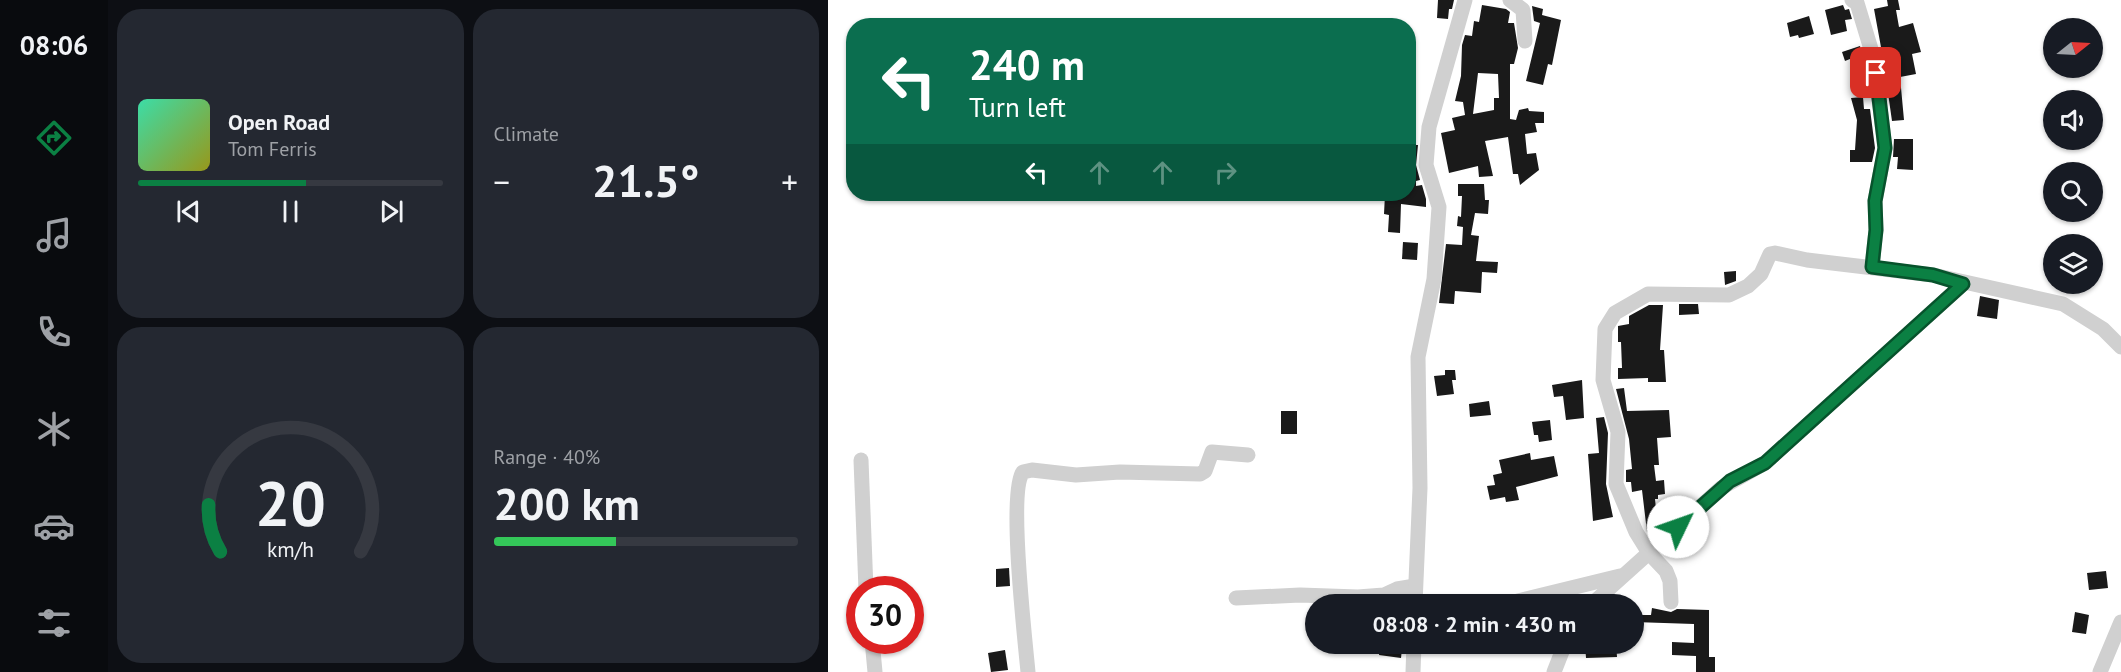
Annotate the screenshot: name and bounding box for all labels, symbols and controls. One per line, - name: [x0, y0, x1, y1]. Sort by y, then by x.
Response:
- north arrow: [2043, 18, 2103, 78]
- map controls: [2043, 18, 2103, 294]
- text: 08:06: [20, 28, 88, 62]
- text: 240 m: [969, 37, 1085, 92]
- icon: left: [870, 42, 948, 120]
- pin: [1850, 47, 1901, 98]
- icon: arrive: [1859, 56, 1892, 89]
- text: Turn left: [969, 90, 1066, 124]
- button: sound: [2043, 90, 2103, 150]
- text: Open Road: [228, 108, 330, 136]
- icon: directions: [33, 117, 75, 159]
- text: Climate: [494, 121, 559, 147]
- text: Tom Ferris: [228, 136, 317, 162]
- text: 21.5°: [592, 151, 699, 209]
- icon: left: [1020, 156, 1053, 189]
- icon: ahead: [1083, 156, 1116, 189]
- icon: ahead: [1146, 156, 1179, 189]
- icon: right: [1209, 156, 1242, 189]
- text: −: [494, 160, 510, 203]
- text: +: [781, 160, 798, 203]
- button: search: [2043, 162, 2103, 222]
- icon: previous: [172, 195, 205, 228]
- icon: pause: [274, 195, 307, 228]
- icon: next: [375, 195, 408, 228]
- icon: music: [33, 214, 75, 256]
- button: layers: [2043, 234, 2103, 294]
- icon: phone: [33, 311, 75, 353]
- icon: climate: [33, 408, 75, 450]
- text: Range · 40%: [494, 444, 600, 470]
- text: 20: [255, 462, 326, 543]
- text: 200 km: [494, 474, 640, 532]
- position arrow: [1646, 495, 1710, 559]
- icon: car: [33, 505, 75, 547]
- text: km/h: [267, 535, 314, 563]
- speed limit sign: 30: [846, 576, 924, 654]
- icon: filters: [33, 602, 75, 644]
- text: 08:08 · 2 min · 430 m: [1373, 610, 1576, 638]

